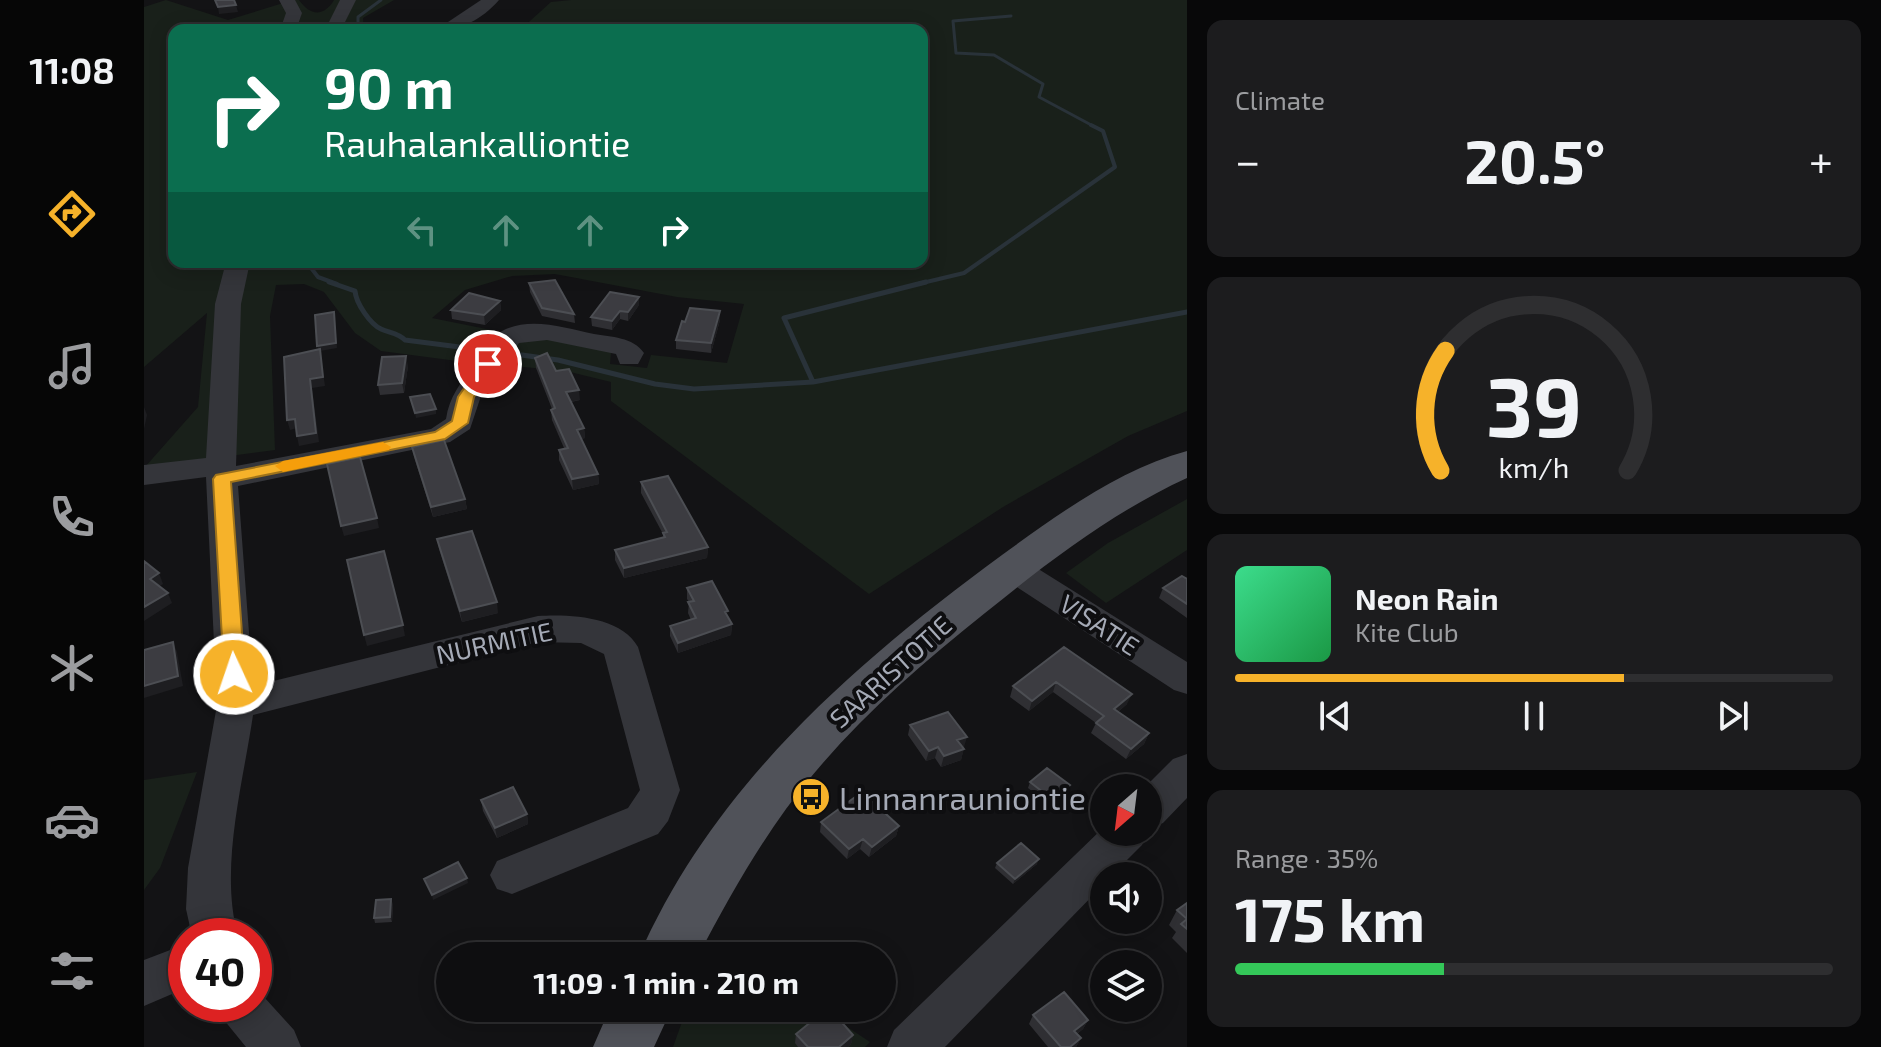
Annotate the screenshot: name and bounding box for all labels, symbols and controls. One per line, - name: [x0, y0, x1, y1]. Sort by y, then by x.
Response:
- text: 11:08: [29, 48, 115, 91]
- text: 90 m: [324, 53, 454, 120]
- icon: right: [192, 56, 296, 160]
- text: Climate: [1235, 84, 1325, 115]
- text: Rauhalankalliontie: [324, 121, 630, 164]
- text: 20.5°: [1464, 124, 1605, 196]
- text: −: [1235, 133, 1261, 186]
- text: +: [1809, 133, 1833, 186]
- icon: directions: [44, 186, 100, 242]
- icon: left: [400, 208, 444, 252]
- icon: ahead: [484, 208, 528, 252]
- icon: ahead: [568, 208, 612, 252]
- icon: right: [652, 208, 696, 252]
- pin: [454, 330, 522, 398]
- icon: music: [44, 338, 100, 394]
- icon: arrive: [466, 342, 510, 386]
- text: 39: [1486, 354, 1582, 454]
- text: km/h: [1499, 449, 1569, 484]
- icon: phone: [44, 489, 100, 545]
- text: Neon Rain: [1355, 580, 1499, 616]
- street label: VISATIE: [1055, 587, 1145, 661]
- street label: SAARISTOTIE: [823, 608, 957, 734]
- street label: NURMITIE: [433, 615, 555, 669]
- text: Kite Club: [1355, 616, 1459, 647]
- position arrow: [192, 632, 276, 716]
- icon: climate: [44, 640, 100, 696]
- icon: previous: [1313, 694, 1357, 738]
- icon: pause: [1512, 694, 1556, 738]
- icon: next: [1711, 694, 1755, 738]
- north arrow: [1090, 774, 1162, 846]
- map controls: [1090, 774, 1162, 1022]
- bus stop icon: Linnanrauniontie: [790, 776, 832, 818]
- place label: Linnanrauniontie: [839, 778, 1086, 816]
- icon: car: [44, 792, 100, 848]
- text: Range · 35%: [1235, 842, 1378, 873]
- button: sound: [1090, 862, 1162, 934]
- text: 175 km: [1235, 882, 1425, 954]
- speed limit sign: 40: [168, 918, 272, 1022]
- icon: filters: [44, 943, 100, 999]
- button: layers: [1090, 950, 1162, 1022]
- text: 11:09 · 1 min · 210 m: [533, 964, 799, 1000]

